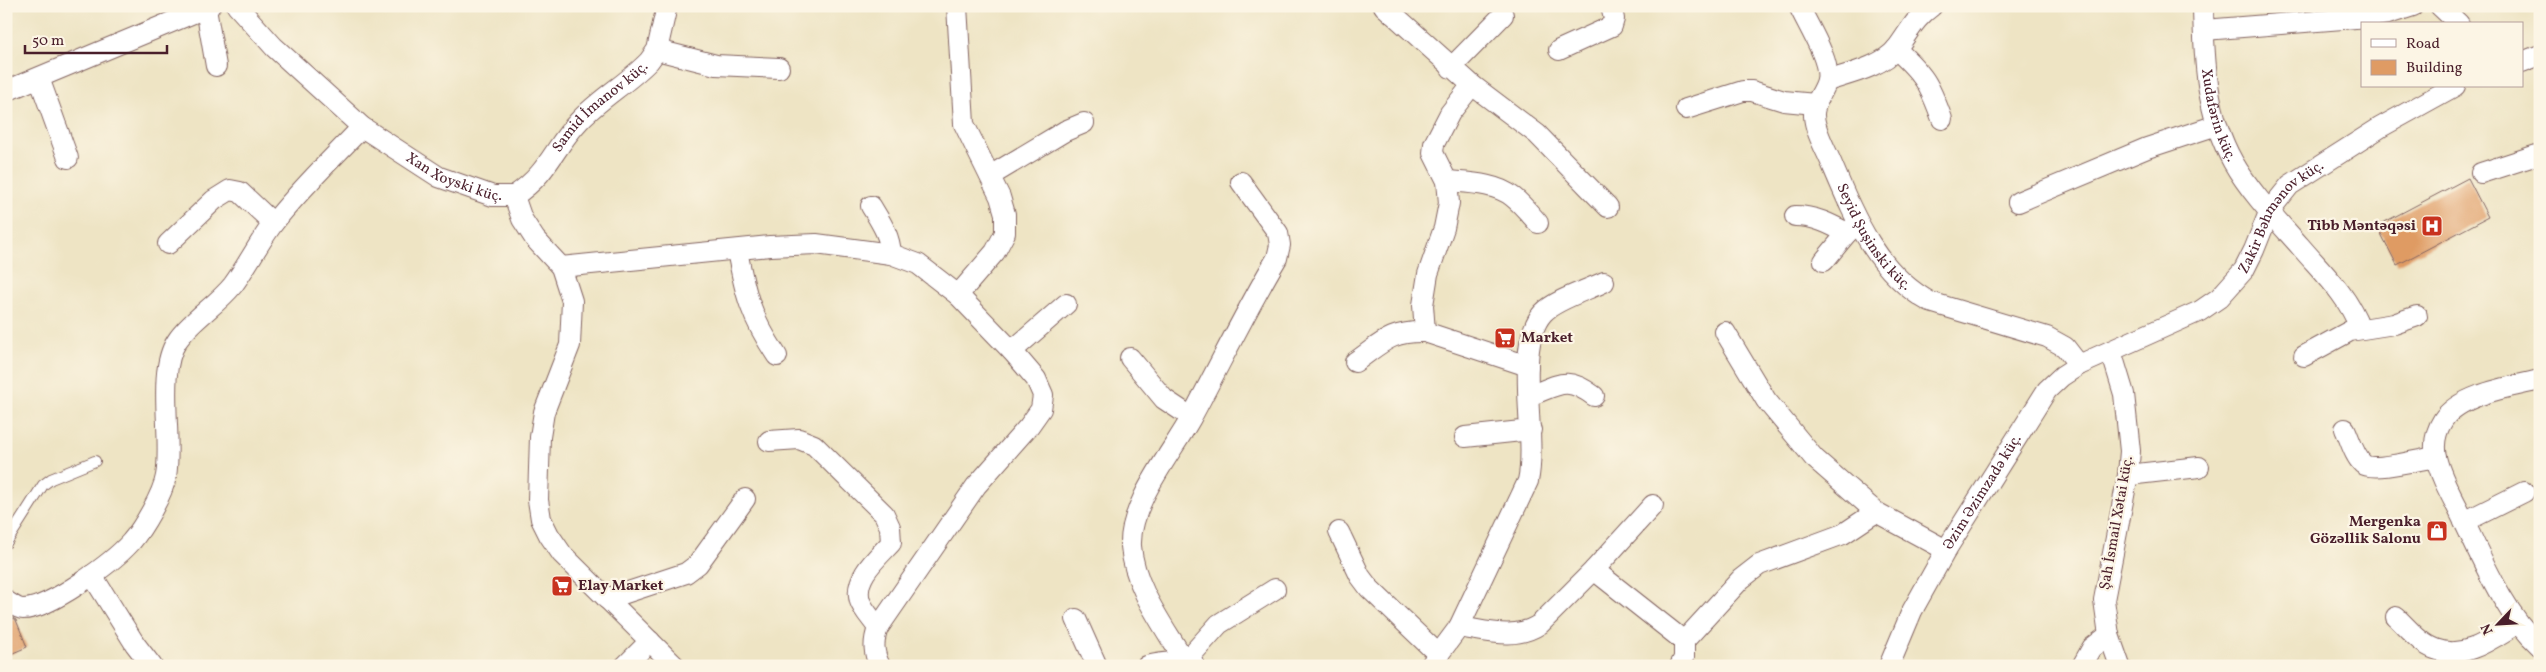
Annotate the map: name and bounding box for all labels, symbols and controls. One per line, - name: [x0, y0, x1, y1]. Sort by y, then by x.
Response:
- scale bar: [25, 22, 168, 54]
- legend: [2361, 22, 2524, 88]
- text: 50 m: [32, 31, 64, 52]
- text: Road: [2406, 34, 2440, 55]
- street label: Samid İmanov küç.: [547, 57, 653, 157]
- text: Building: [2406, 58, 2463, 79]
- street label: Xudafərin küç.: [2196, 68, 2241, 166]
- street label: Xan Xoyski küç.: [402, 148, 502, 207]
- street label: Zakir Bəhmənov küç.: [2233, 155, 2328, 277]
- street label: Seyid Şuşinski küç.: [1831, 180, 1916, 296]
- hospital icon: Tibb Məntəqəsi: [2420, 214, 2444, 238]
- place label: Tibb Məntəqəsi: [2307, 216, 2416, 237]
- supermarket icon: Market: [1493, 326, 1517, 350]
- place label: Market: [1521, 328, 1573, 349]
- street label: Əzim Əzimzadə küç.: [1938, 430, 2027, 554]
- street label: Şah İsmail Xətai küç.: [2095, 454, 2139, 592]
- place label: Mergenka Gözəllik Salonu: [2310, 512, 2421, 550]
- shop icon: Mergenka Gözəllik Salonu: [2425, 519, 2449, 543]
- supermarket icon: Elay Market: [550, 574, 574, 598]
- place label: Elay Market: [578, 576, 664, 597]
- north arrow: [2474, 600, 2524, 650]
- text: N: [2477, 620, 2498, 637]

